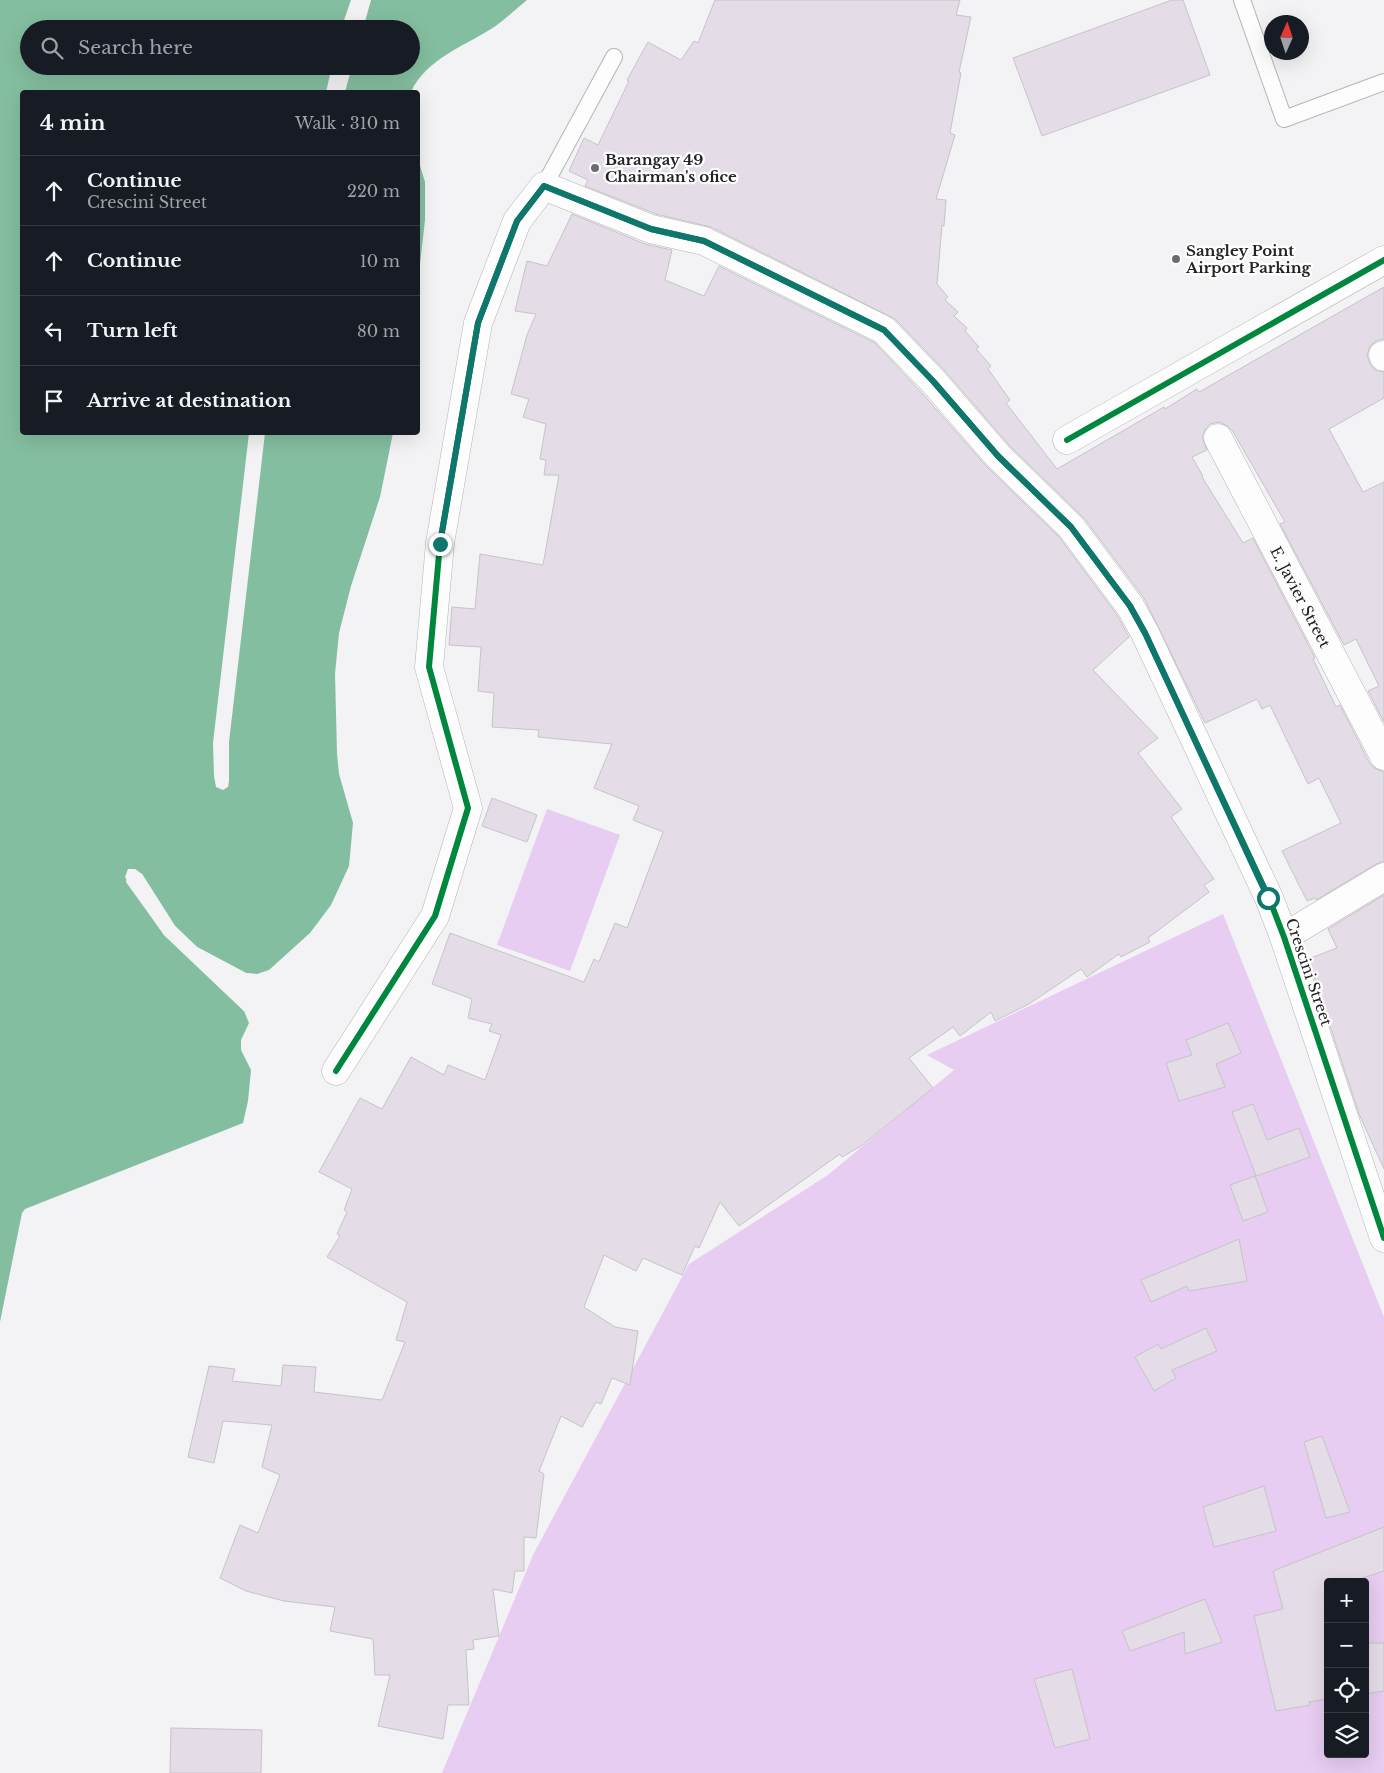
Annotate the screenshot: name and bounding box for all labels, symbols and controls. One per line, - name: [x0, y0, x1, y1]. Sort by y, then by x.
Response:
- north arrow: [1264, 15, 1309, 60]
- search box: [20, 20, 420, 75]
- icon: search: [38, 34, 66, 62]
- text: Search here: [78, 36, 193, 59]
- text: 4 min: [40, 110, 106, 136]
- text: Walk · 310 m: [295, 113, 400, 133]
- place label: Barangay 49 Chairman's ofice: [605, 150, 737, 186]
- marker: Barangay 49 Chairman's ofice: [589, 162, 601, 174]
- text: Continue: [87, 169, 182, 192]
- icon: ahead: [40, 177, 68, 205]
- text: 220 m: [347, 181, 400, 201]
- text: Crescini Street: [87, 192, 207, 212]
- place label: Sangley Point Airport Parking: [1185, 241, 1312, 277]
- icon: ahead: [40, 247, 68, 275]
- text: Continue: [87, 249, 182, 272]
- text: 10 m: [360, 251, 400, 271]
- marker: Sangley Point Airport Parking: [1170, 253, 1182, 265]
- icon: left: [40, 317, 68, 345]
- text: Turn left: [87, 319, 178, 342]
- text: 80 m: [357, 321, 400, 341]
- icon: arrive: [40, 387, 68, 415]
- text: Arrive at destination: [87, 389, 291, 412]
- route end: [429, 533, 452, 556]
- street label: E. Javier Street: [1267, 543, 1335, 651]
- route start: [1257, 887, 1280, 910]
- street label: Crescini Street: [1282, 916, 1336, 1029]
- map controls: [1324, 1578, 1369, 1758]
- button: +: [1324, 1578, 1369, 1623]
- button: −: [1324, 1623, 1369, 1668]
- button: locate: [1324, 1668, 1369, 1713]
- button: layers: [1324, 1713, 1369, 1758]

